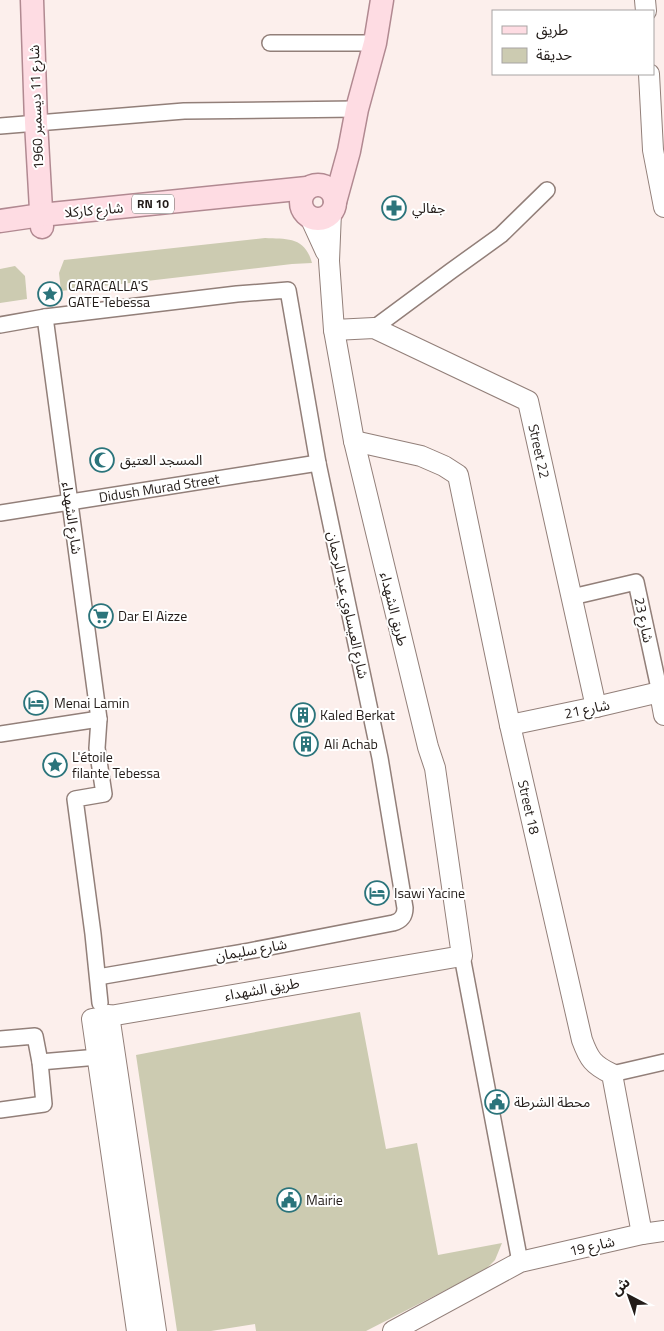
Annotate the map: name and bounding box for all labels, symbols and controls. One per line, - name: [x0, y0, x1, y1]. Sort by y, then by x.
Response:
- legend: [492, 10, 654, 75]
- text: طريق: [536, 18, 568, 41]
- text: حديقة: [536, 43, 572, 66]
- street label: شارع 11 ديسمبر 1960: [23, 44, 49, 170]
- road number: RN 10: [132, 194, 174, 213]
- pharmacy icon: جفالي: [381, 195, 407, 221]
- street label: شارع كاركلا: [64, 196, 124, 224]
- place label: جفالي: [412, 197, 445, 219]
- place label: CARACALLA'S GATE Tebessa: [68, 275, 150, 312]
- place icon: CARACALLA'S GATE Tebessa: [37, 281, 63, 307]
- street label: Street 22: [523, 422, 556, 480]
- mosque icon: المسجد العتيق: [89, 447, 115, 473]
- place label: المسجد العتيق: [120, 449, 202, 470]
- street label: Didush Murad Street: [97, 468, 221, 507]
- street label: شارع الشهداء: [56, 480, 88, 556]
- street label: شارع العيساوي عبد الرحمان: [321, 529, 374, 681]
- street label: طريق الشهداء: [375, 570, 414, 648]
- street label: شارع 23: [628, 595, 660, 645]
- supermarket icon: Dar El Aizze: [88, 603, 114, 629]
- place label: Dar El Aizze: [118, 605, 187, 626]
- hotel icon: Menai Lamin: [23, 690, 49, 716]
- place label: Menai Lamin: [54, 692, 129, 713]
- street label: شارع 21: [562, 693, 612, 725]
- building icon: Kaled Berkat: [290, 702, 316, 728]
- place label: Kaled Berkat: [320, 704, 395, 725]
- building icon: Ali Achab: [293, 731, 319, 757]
- place label: Ali Achab: [324, 733, 378, 754]
- place label: L'étoile filante Tebessa: [72, 746, 160, 783]
- place icon: L'étoile filante Tebessa: [42, 752, 68, 778]
- street label: Street 18: [513, 778, 546, 836]
- hotel icon: Isawi Yacine: [364, 880, 390, 906]
- place label: Isawi Yacine: [394, 882, 465, 903]
- street label: شارع سليمان: [213, 933, 289, 967]
- street label: طريق الشهداء: [223, 972, 301, 1005]
- public building icon: محطة الشرطة: [484, 1089, 510, 1115]
- place label: محطة الشرطة: [514, 1091, 590, 1112]
- public building icon: Mairie: [276, 1187, 302, 1213]
- place label: Mairie: [306, 1189, 343, 1210]
- street label: شارع 19: [567, 1230, 617, 1262]
- north arrow: [604, 1271, 654, 1321]
- text: ش: [606, 1272, 634, 1300]

